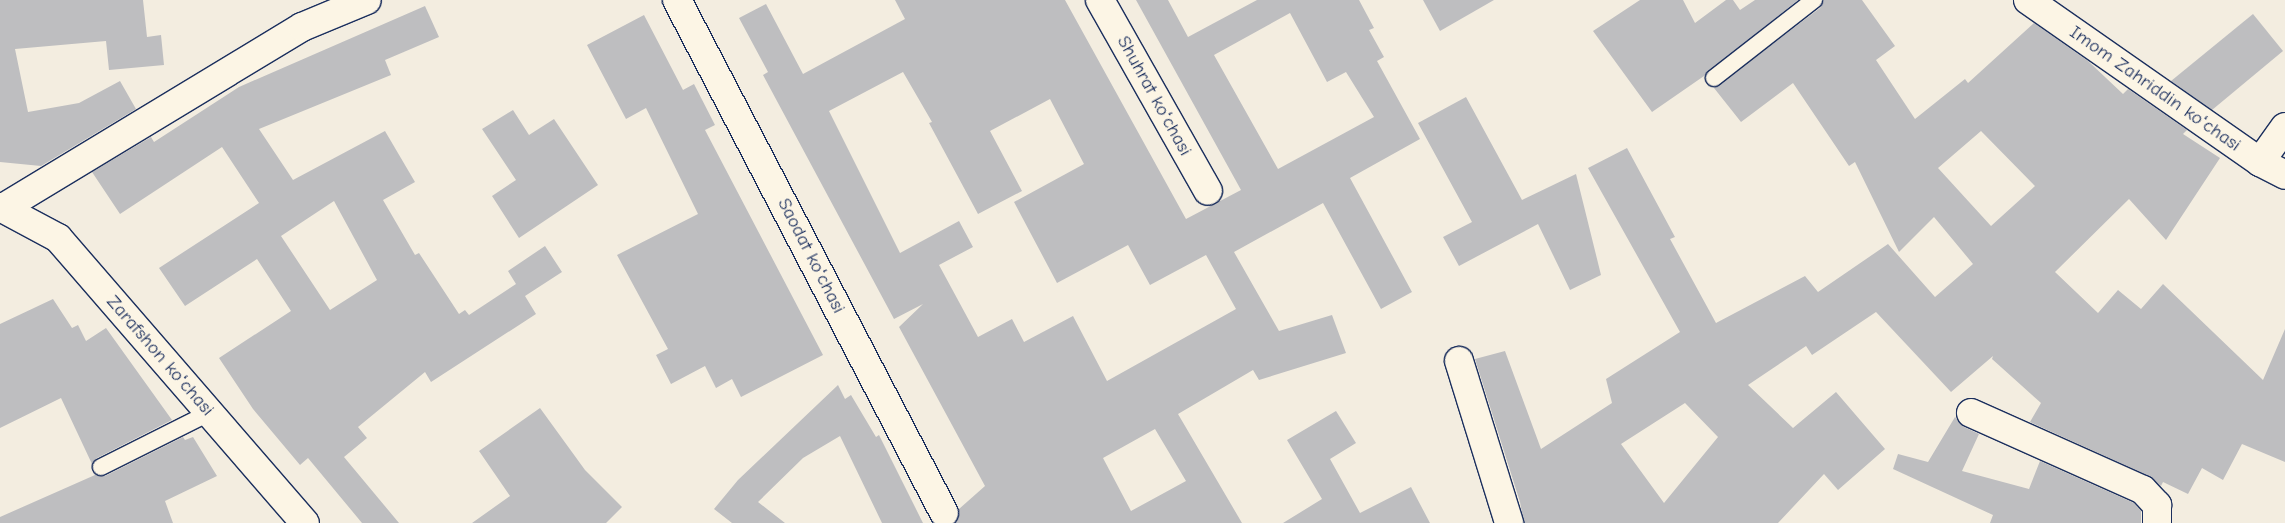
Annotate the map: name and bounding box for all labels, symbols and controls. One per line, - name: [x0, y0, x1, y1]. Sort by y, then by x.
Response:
- street label: Imom Zahriddin koʻchasi: [2065, 21, 2245, 157]
- street label: Shuhrat koʻchasi: [1112, 32, 1196, 160]
- street label: Saodat koʻchasi: [772, 194, 850, 318]
- street label: Zarafshon koʻchasi: [101, 291, 219, 421]

